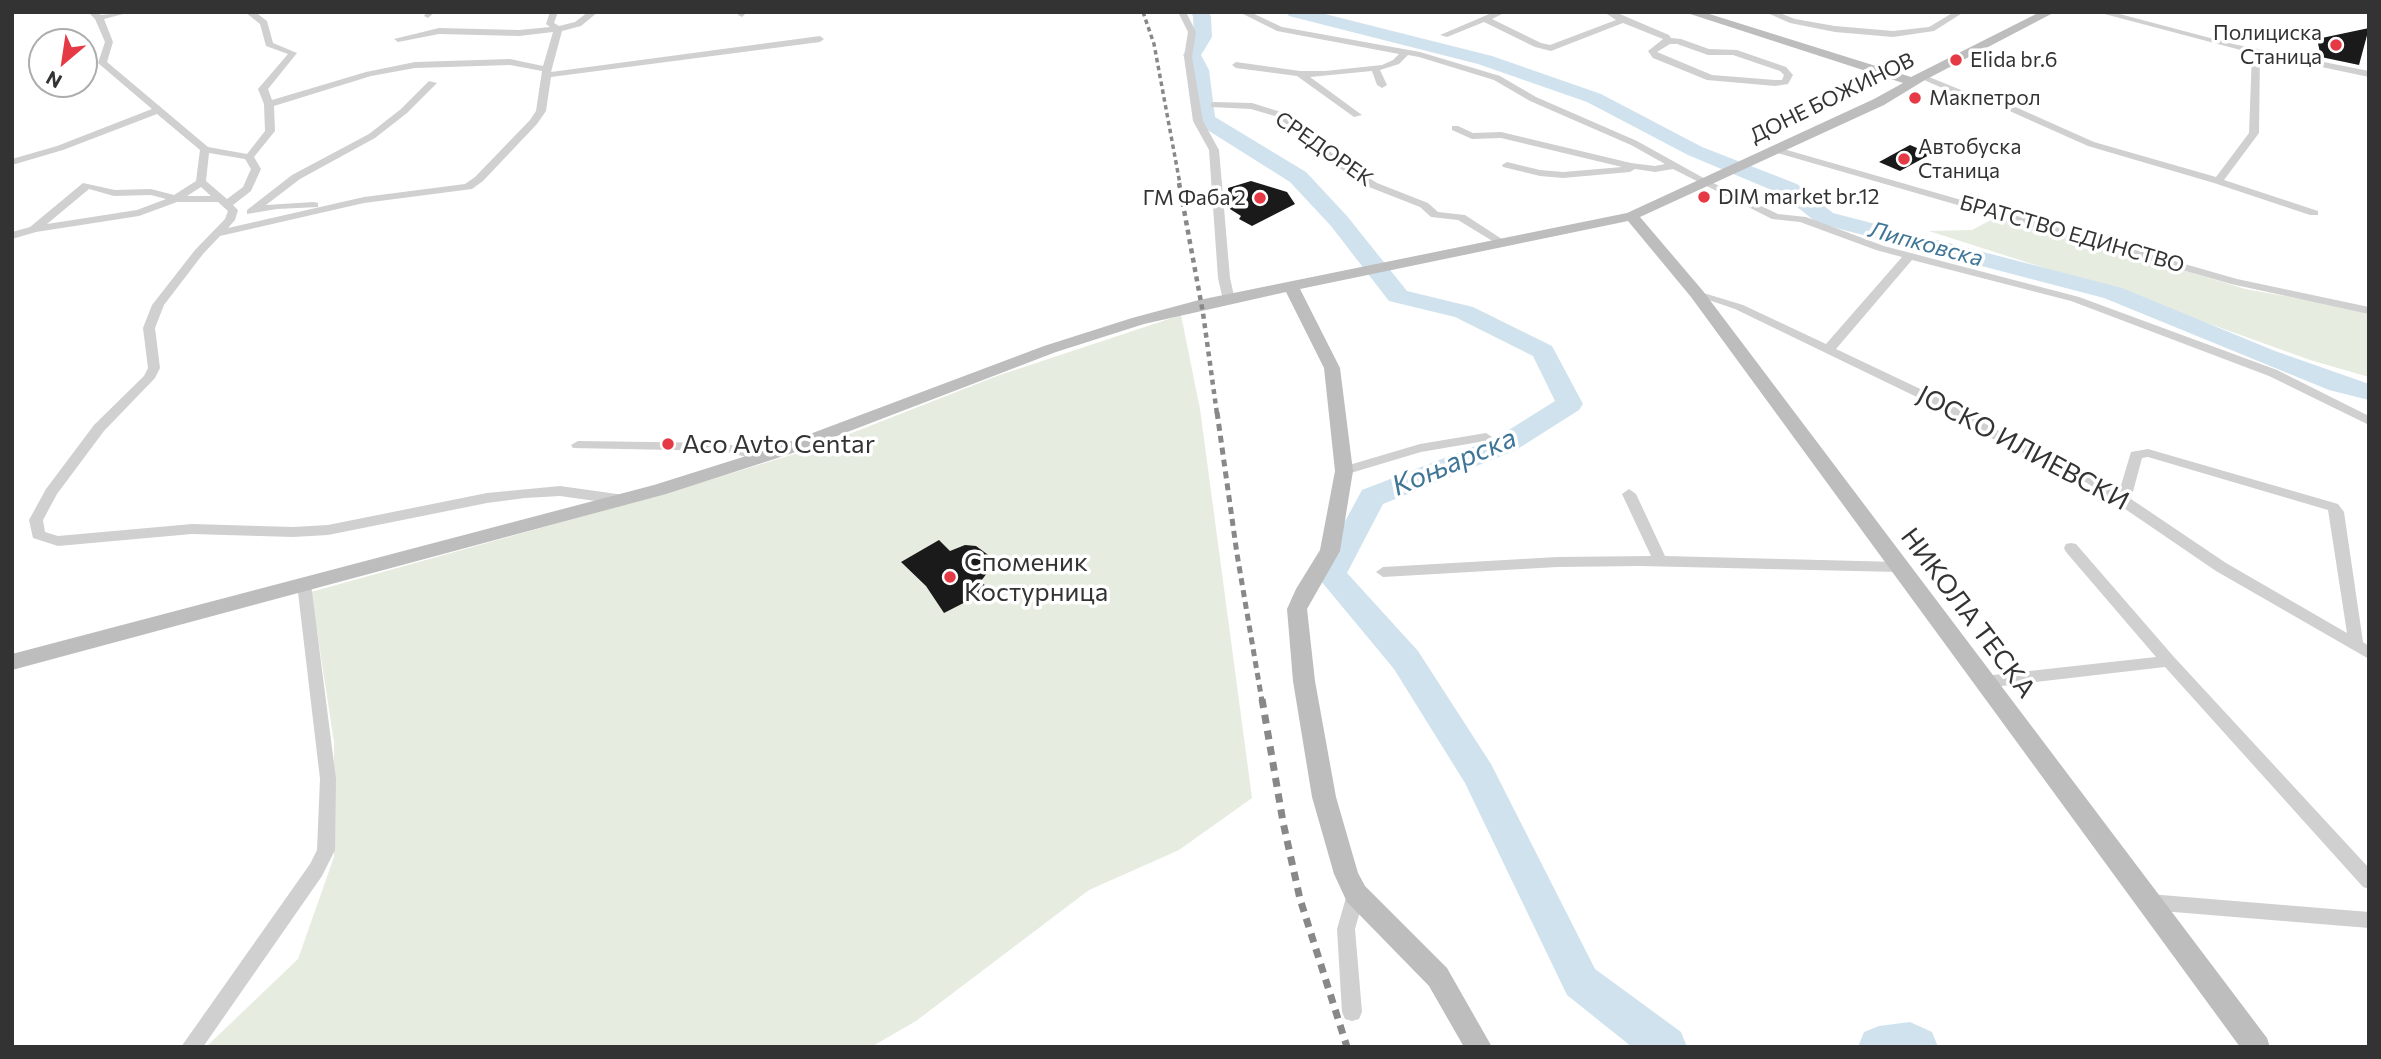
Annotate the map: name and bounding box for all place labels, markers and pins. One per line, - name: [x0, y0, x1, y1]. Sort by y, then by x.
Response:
- place label: Полициска Станица: [2213, 20, 2322, 70]
- marker: Полициска Станица: [2328, 37, 2344, 53]
- place label: Elida br.6: [1970, 47, 2057, 73]
- marker: Elida br.6: [1948, 52, 1964, 68]
- place label: Макпетрол: [1929, 85, 2041, 111]
- marker: Макпетрол: [1907, 90, 1923, 106]
- place label: Автобуска Станица: [1918, 134, 2021, 184]
- marker: Автобуска Станица: [1896, 151, 1912, 167]
- place label: DIM market br.12: [1718, 184, 1879, 210]
- place label: ГМ Фаба 2: [1143, 185, 1246, 211]
- marker: DIM market br.12: [1696, 189, 1712, 205]
- marker: ГМ Фаба 2: [1252, 190, 1268, 206]
- place label: Aco Avto Centar: [682, 428, 875, 460]
- marker: Aco Avto Centar: [660, 436, 676, 452]
- place label: Споменик Костурница: [964, 546, 1108, 608]
- marker: Споменик Костурница: [942, 569, 958, 585]

